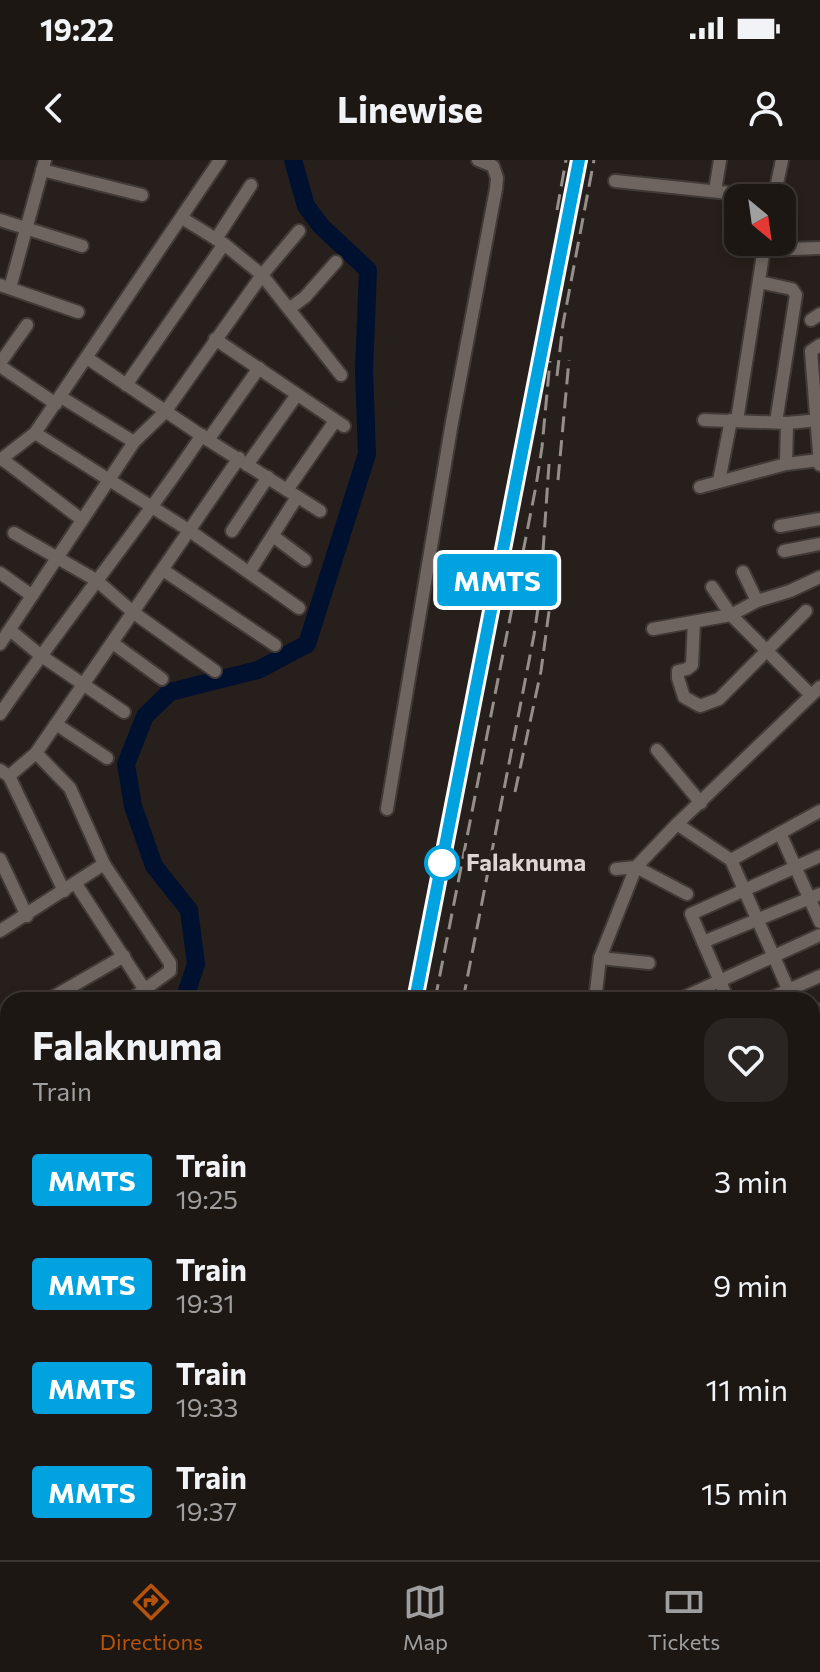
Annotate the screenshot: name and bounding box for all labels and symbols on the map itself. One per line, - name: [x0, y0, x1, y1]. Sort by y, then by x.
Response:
- north arrow: [724, 184, 796, 256]
- line badge: MMTS: [441, 554, 553, 606]
- marker: Falaknuma: [425, 846, 459, 880]
- place label: Falaknuma: [466, 847, 586, 876]

